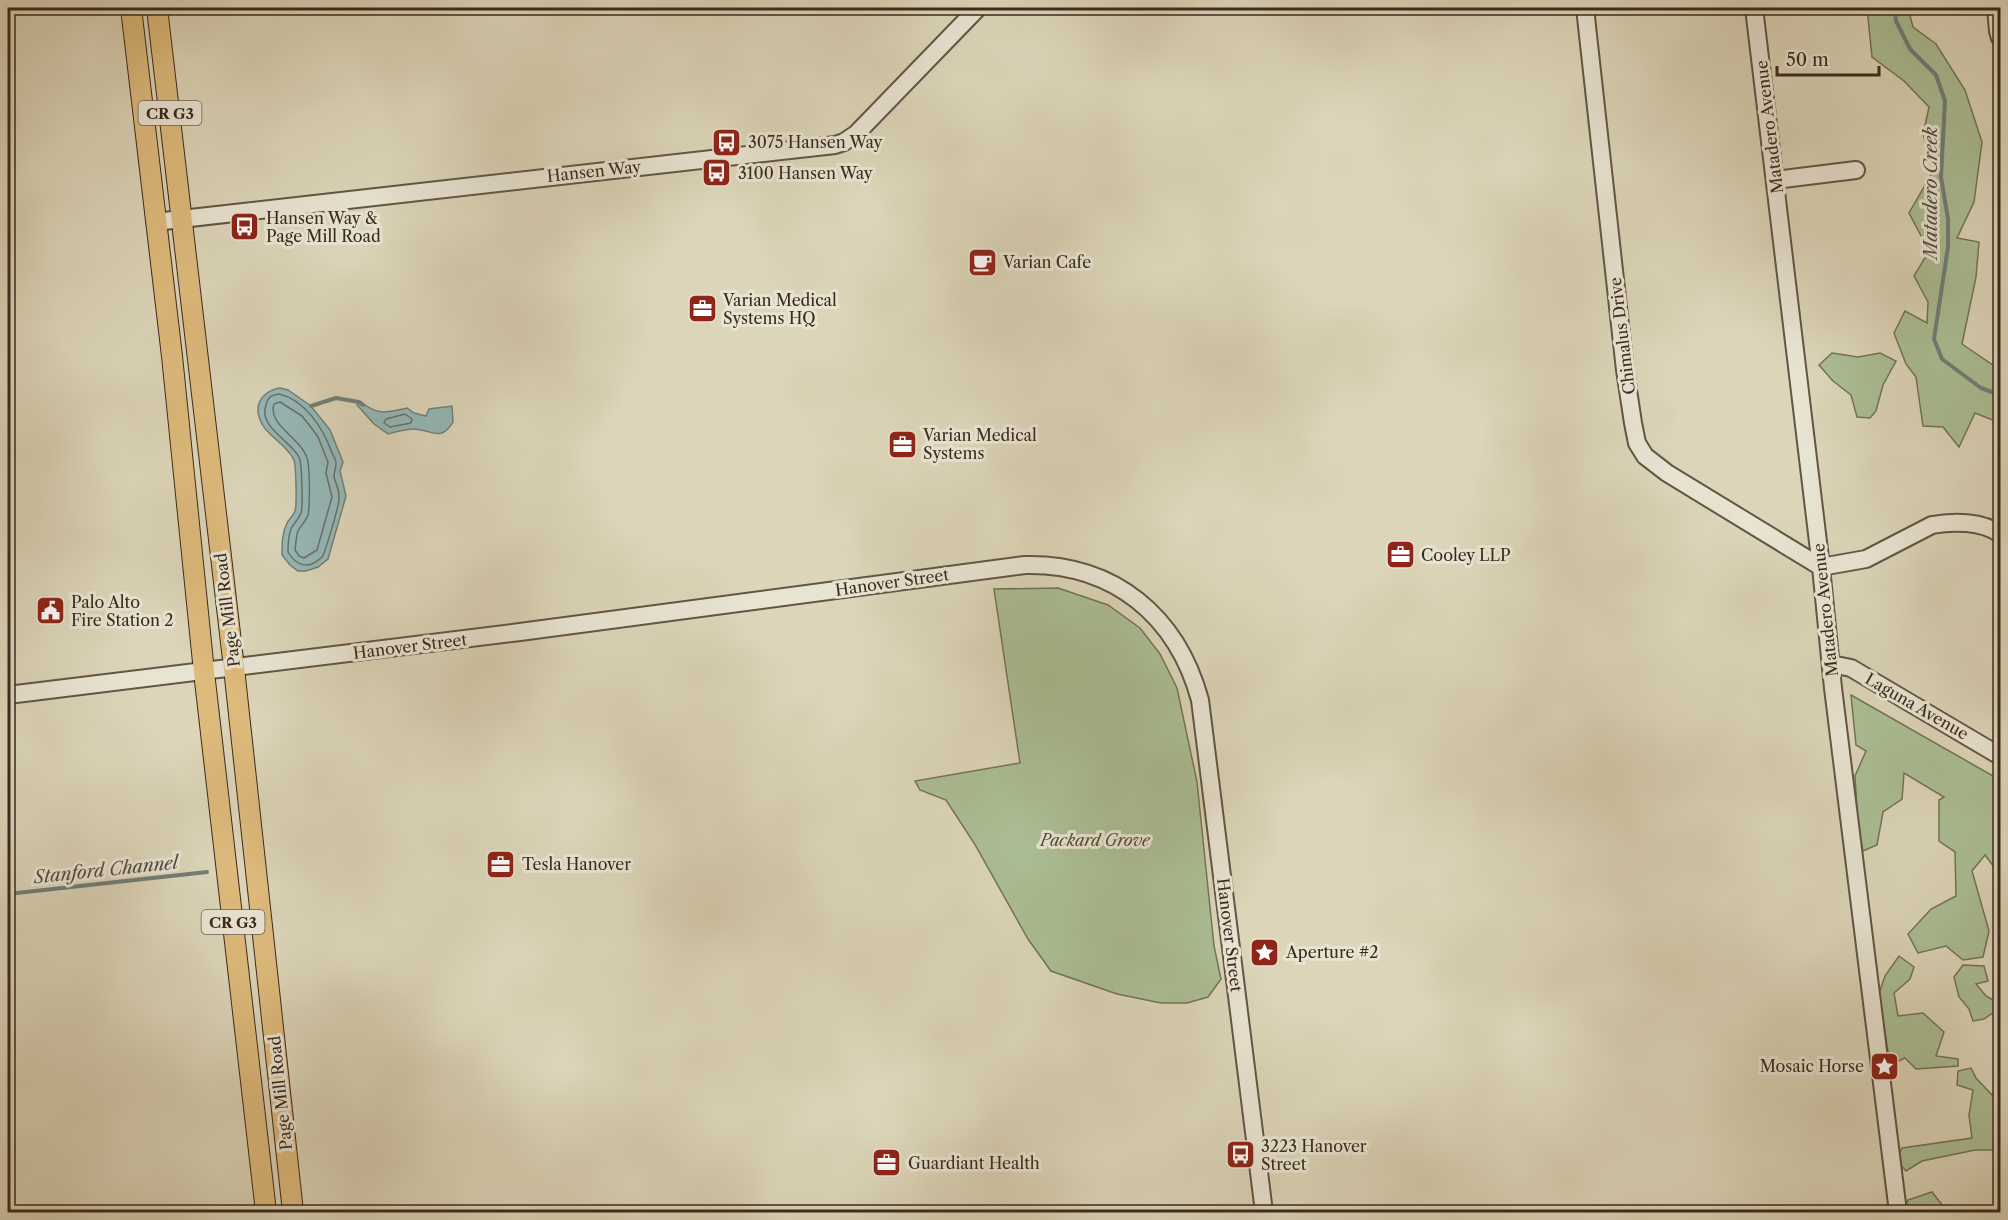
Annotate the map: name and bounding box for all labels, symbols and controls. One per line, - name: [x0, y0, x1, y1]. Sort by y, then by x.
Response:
- scale bar: [1777, 39, 1879, 77]
- text: 50 m: [1786, 49, 1829, 71]
- street label: Matadero Avenue: [1751, 59, 1787, 195]
- road number: CR G3: [138, 101, 201, 125]
- bus stop icon: 3075 Hansen Way: [711, 126, 743, 158]
- water label: Matadero Creek: [1920, 126, 1942, 261]
- place label: 3075 Hansen Way: [748, 132, 884, 152]
- street label: Hansen Way: [546, 156, 643, 186]
- bus stop icon: 3100 Hansen Way: [701, 157, 733, 189]
- place label: 3100 Hansen Way: [738, 163, 874, 183]
- place label: Hansen Way & Page Mill Road: [266, 208, 381, 246]
- bus stop icon: Hansen Way & Page Mill Road: [229, 211, 261, 243]
- cafe icon: Varian Cafe: [966, 246, 998, 278]
- place label: Varian Cafe: [1002, 252, 1091, 272]
- street label: Chimalus Drive: [1605, 276, 1639, 396]
- place label: Varian Medical Systems HQ: [722, 290, 837, 328]
- office icon: Varian Medical Systems HQ: [686, 293, 718, 325]
- place label: Varian Medical Systems: [922, 425, 1037, 463]
- office icon: Varian Medical Systems: [886, 428, 918, 460]
- office icon: Cooley LLP: [1384, 539, 1416, 571]
- street label: Matadero Avenue: [1808, 542, 1842, 678]
- place label: Cooley LLP: [1421, 545, 1511, 565]
- street label: Page Mill Road: [210, 552, 244, 668]
- street label: Hanover Street: [834, 564, 950, 600]
- place label: Palo Alto Fire Station 2: [71, 592, 173, 630]
- public building icon: Palo Alto Fire Station 2: [34, 595, 66, 627]
- street label: Hanover Street: [352, 629, 468, 663]
- street label: Laguna Avenue: [1862, 668, 1972, 744]
- park label: Packard Grove: [1038, 830, 1151, 850]
- office icon: Tesla Hanover: [485, 848, 517, 880]
- water label: Stanford Channel: [32, 851, 181, 889]
- place label: Tesla Hanover: [522, 854, 631, 874]
- street label: Hanover Street: [1213, 877, 1247, 993]
- road number: CR G3: [202, 910, 264, 934]
- place icon: Aperture #2: [1249, 936, 1281, 968]
- place label: Aperture #2: [1285, 942, 1379, 962]
- street label: Page Mill Road: [264, 1035, 296, 1151]
- place icon: Mosaic Horse: [1869, 1050, 1901, 1082]
- place label: Mosaic Horse: [1760, 1056, 1864, 1076]
- place label: 3223 Hanover Street: [1261, 1136, 1367, 1174]
- bus stop icon: 3223 Hanover Street: [1224, 1139, 1256, 1171]
- office icon: Guardiant Health: [871, 1147, 903, 1179]
- place label: Guardiant Health: [908, 1153, 1040, 1173]

